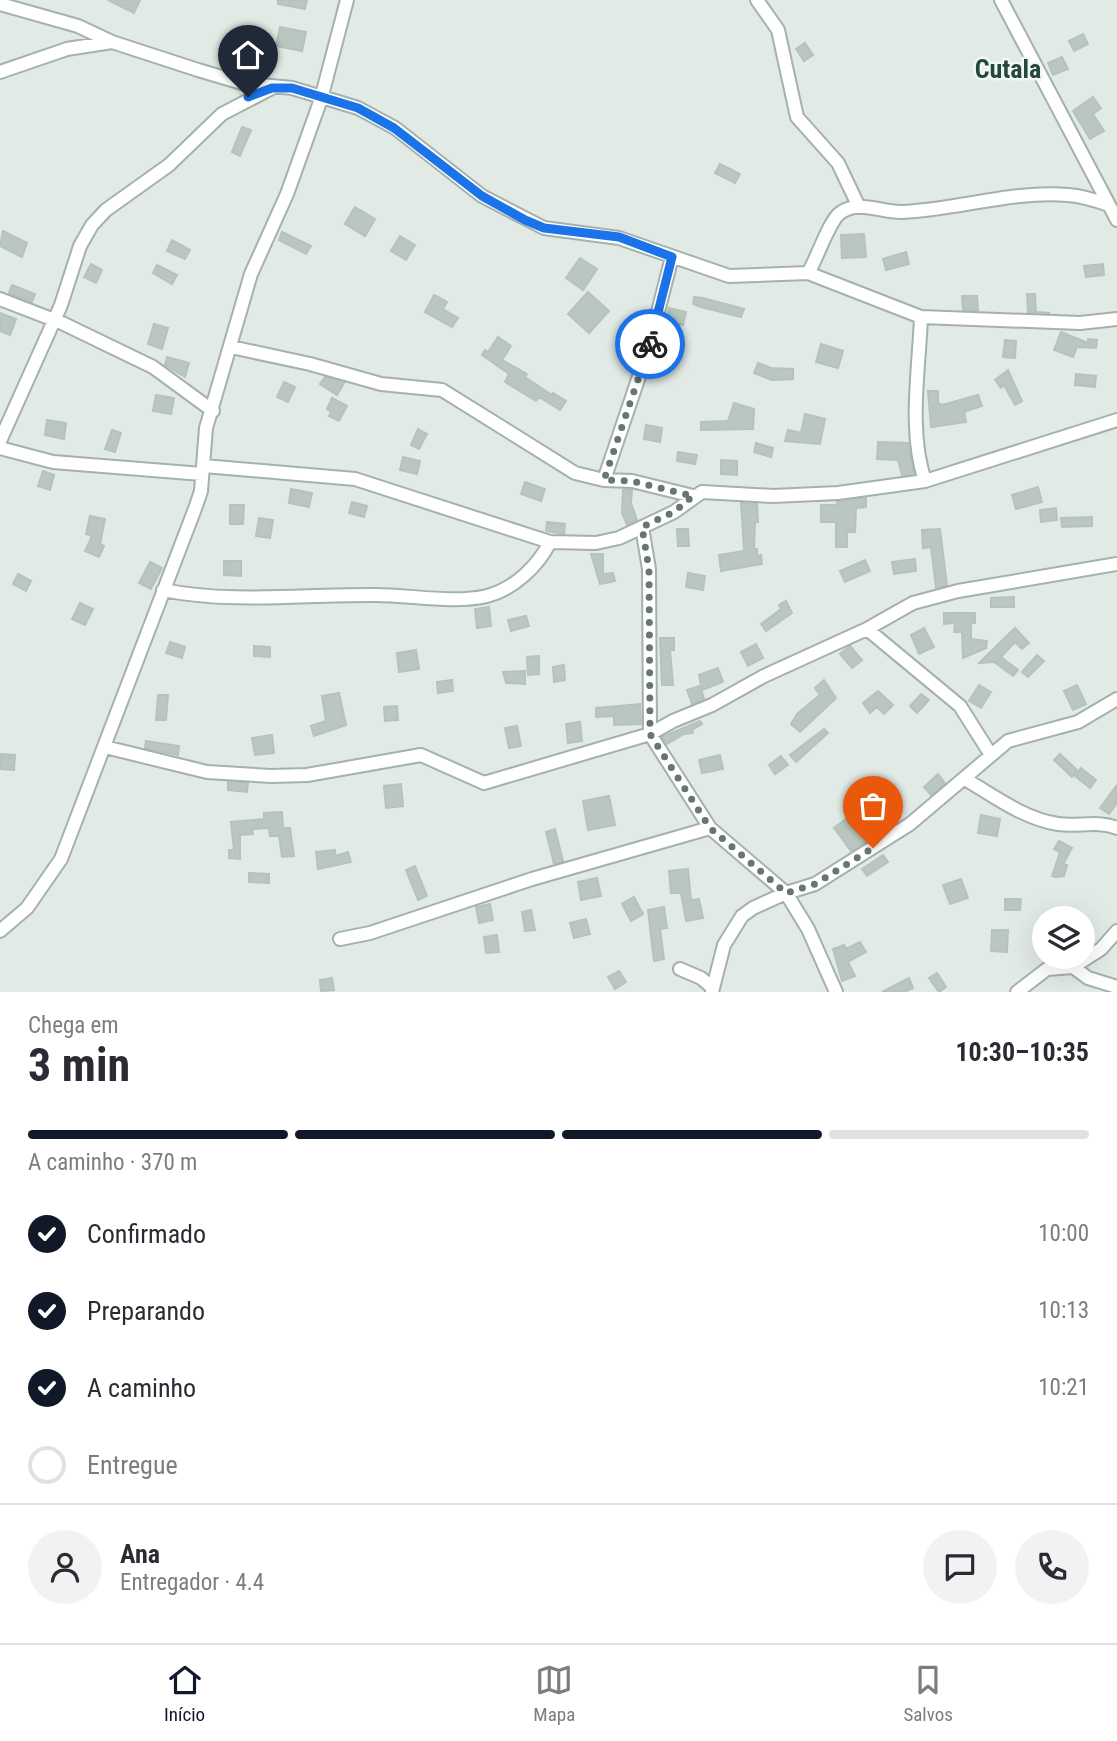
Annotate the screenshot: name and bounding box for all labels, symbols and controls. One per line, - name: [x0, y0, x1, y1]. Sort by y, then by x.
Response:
- pin: [218, 25, 278, 97]
- icon: home: [229, 36, 267, 74]
- district label: Cutala: [975, 54, 1041, 84]
- courier: [615, 309, 685, 379]
- icon: bike: [631, 325, 669, 363]
- pin: [843, 776, 903, 848]
- icon: bag: [854, 787, 892, 825]
- map controls: [1032, 906, 1095, 969]
- button: layers: [1032, 906, 1095, 969]
- text: Chega em: [28, 1012, 119, 1039]
- text: 10:30–10:35: [955, 1037, 1089, 1067]
- text: 3 min: [28, 1038, 130, 1092]
- text: A caminho · 370 m: [28, 1149, 197, 1176]
- icon: check: [28, 1215, 66, 1253]
- text: Confirmado: [87, 1219, 206, 1249]
- text: 10:00: [1038, 1220, 1089, 1247]
- icon: check: [28, 1292, 66, 1330]
- text: Preparando: [87, 1296, 205, 1326]
- text: 10:13: [1038, 1297, 1089, 1324]
- icon: check: [28, 1369, 66, 1407]
- text: A caminho: [87, 1373, 196, 1403]
- text: 10:21: [1038, 1374, 1089, 1401]
- text: Entregue: [87, 1450, 178, 1480]
- button: person: [28, 1530, 102, 1604]
- button: chat: [923, 1530, 997, 1604]
- button: phone: [1015, 1530, 1089, 1604]
- text: Ana: [120, 1539, 160, 1569]
- text: Entregador · 4.4: [120, 1569, 264, 1596]
- tab: Início: [164, 1661, 205, 1726]
- tab: Mapa: [533, 1661, 575, 1726]
- tab: Salvos: [903, 1661, 953, 1726]

